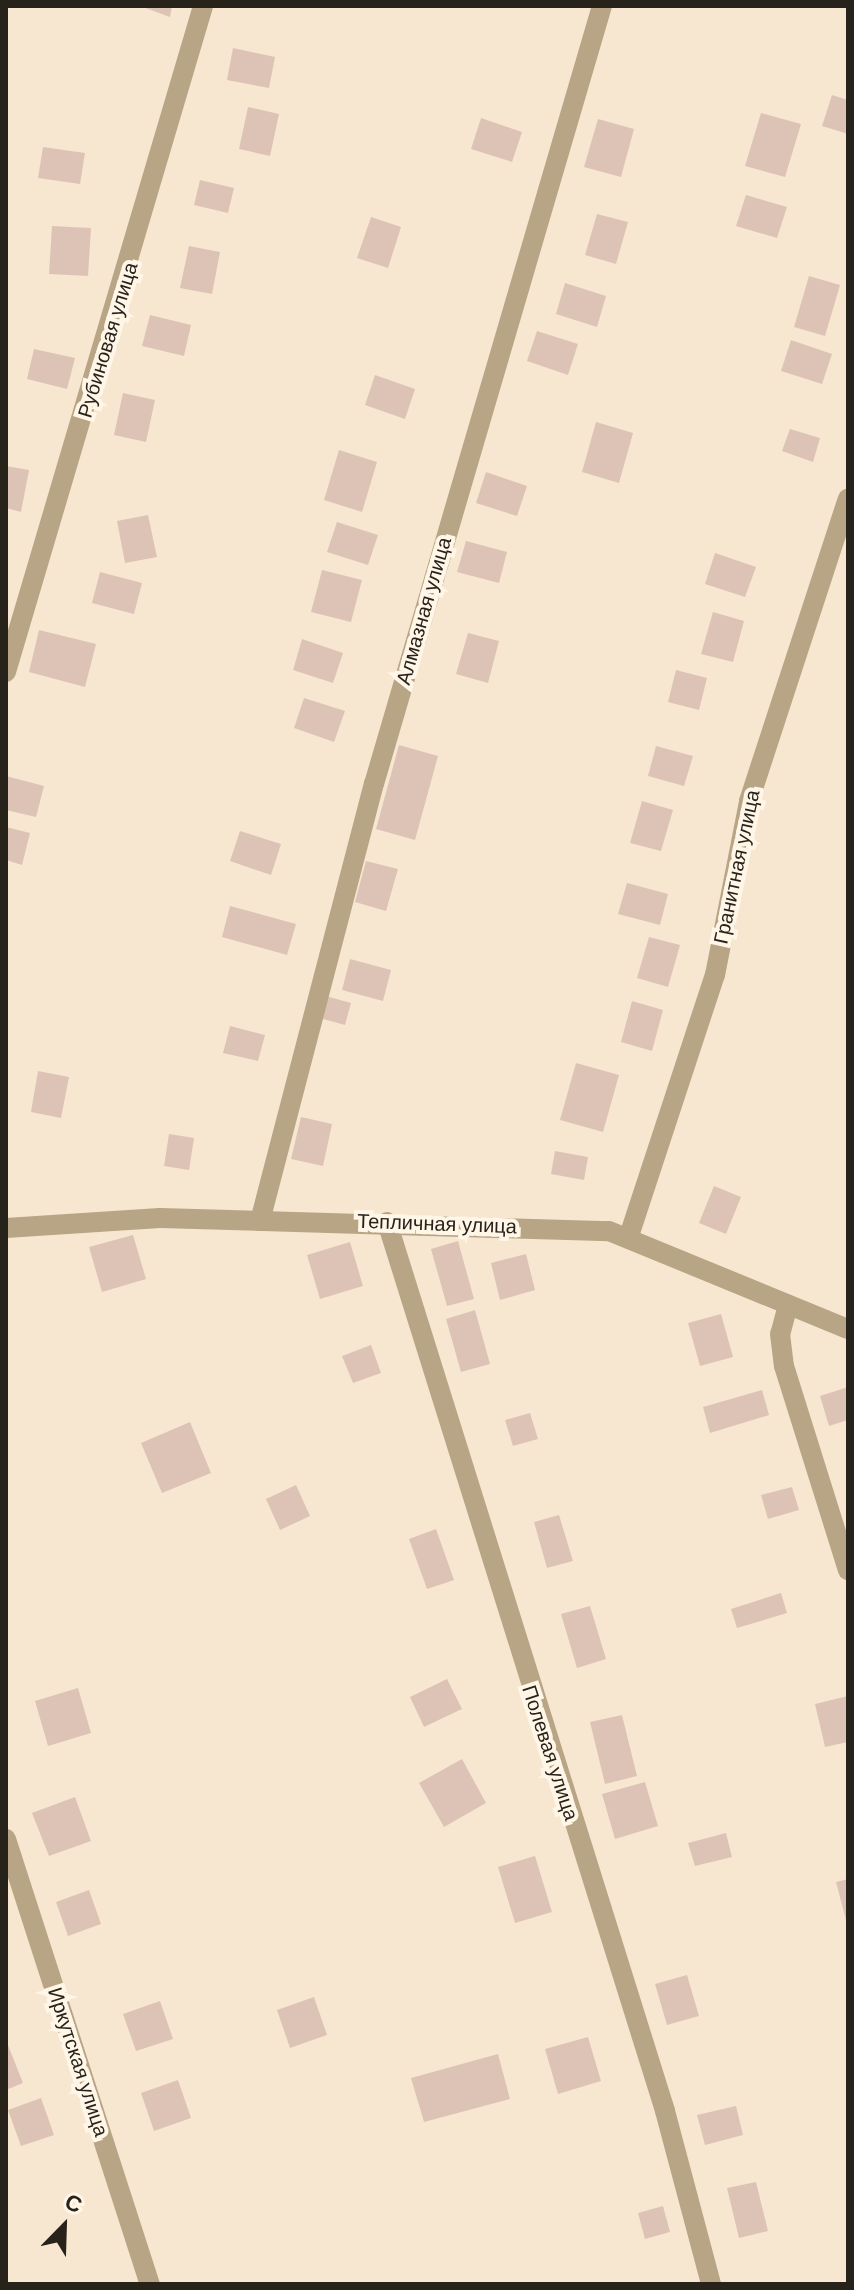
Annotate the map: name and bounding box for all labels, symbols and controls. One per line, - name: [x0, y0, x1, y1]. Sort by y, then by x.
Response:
- street label: Рубиновая улица: [73, 259, 143, 421]
- street label: Алмазная улица: [391, 534, 457, 688]
- street label: Гранитная улица: [709, 788, 765, 946]
- street label: Тепличная улица: [357, 1209, 517, 1239]
- street label: Полевая улица: [517, 1682, 583, 1824]
- street label: Иркутская улица: [43, 1985, 113, 2139]
- north arrow: [24, 2186, 104, 2266]
- text: С: [61, 2189, 86, 2218]

